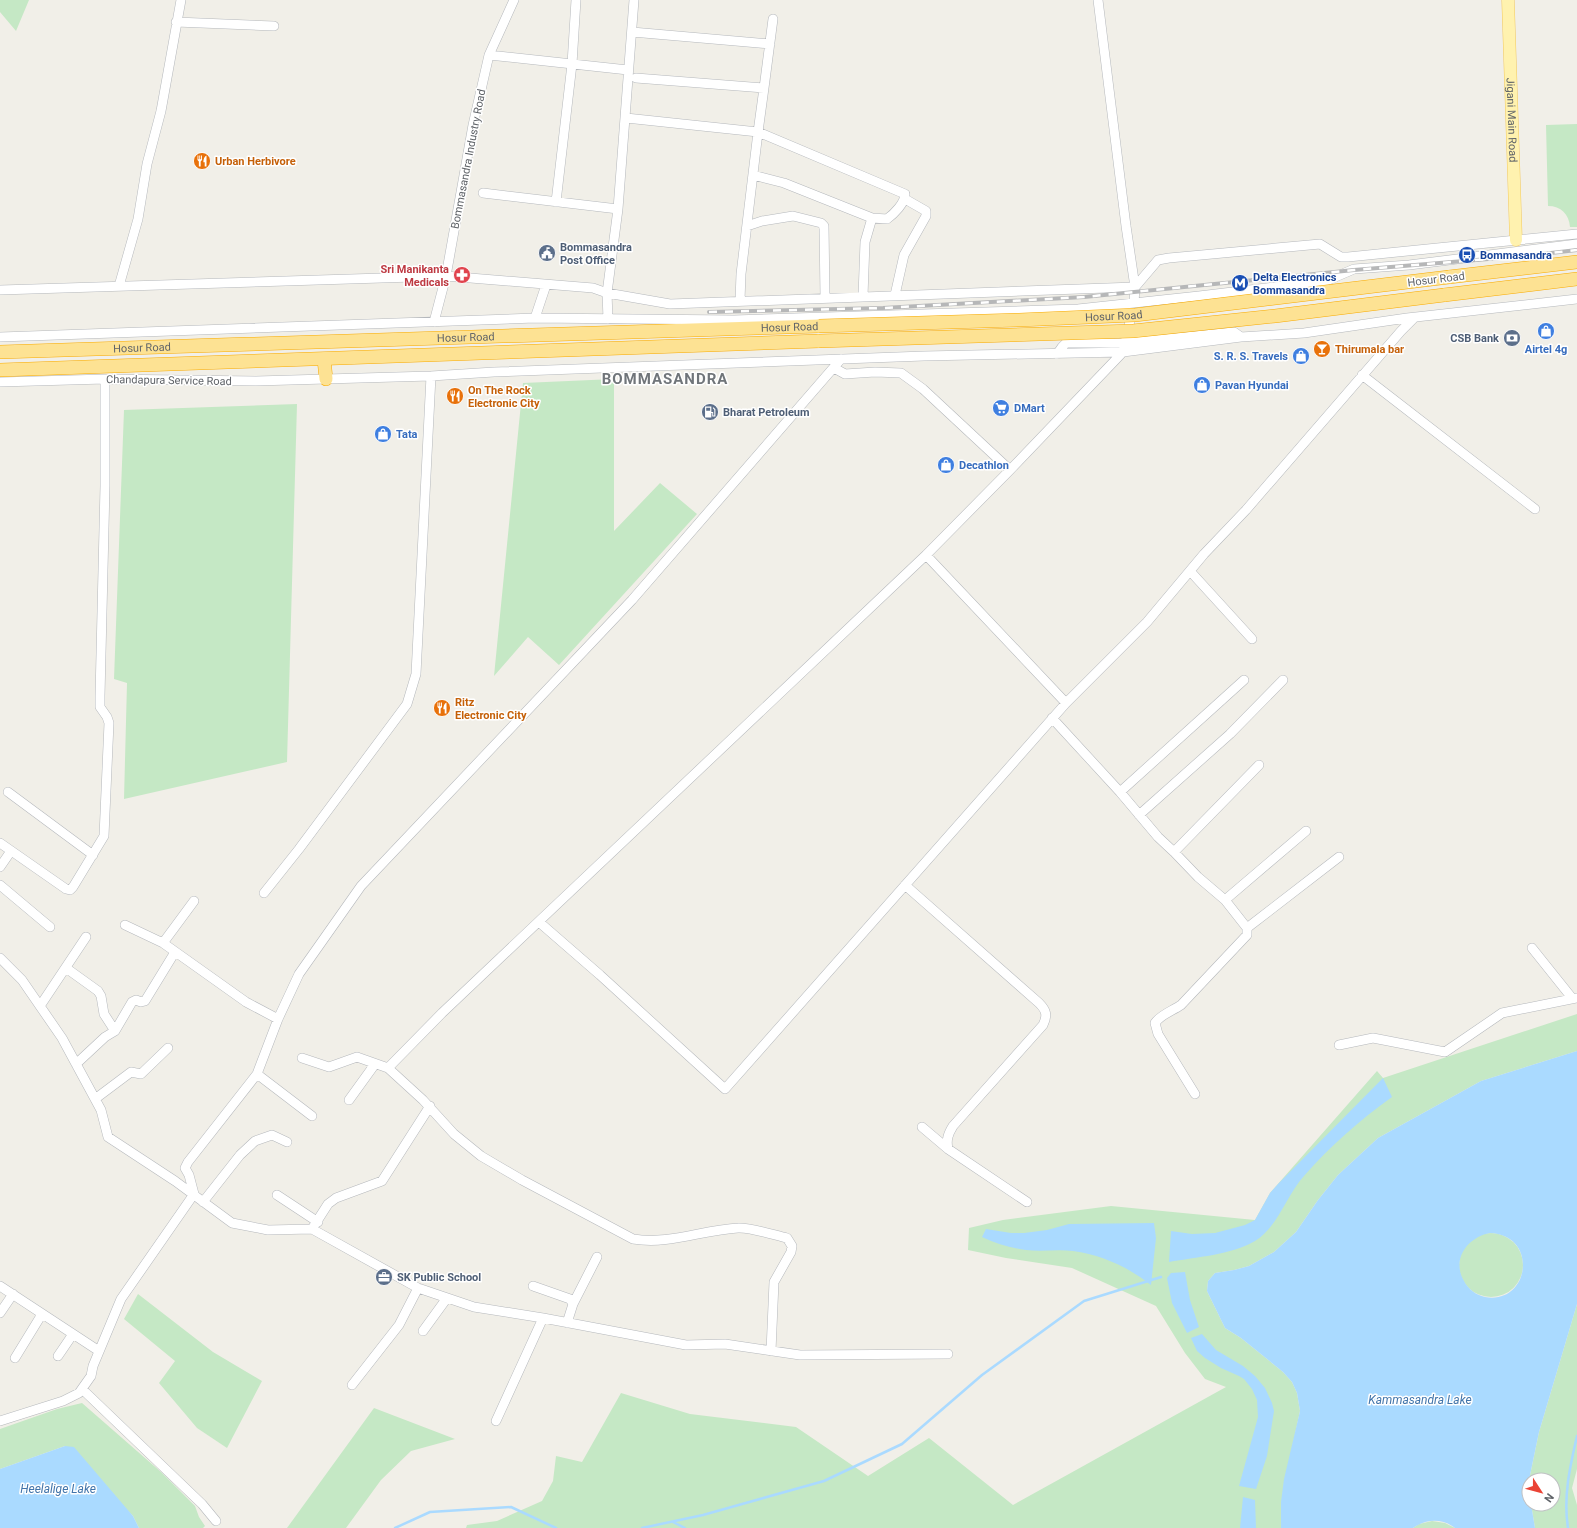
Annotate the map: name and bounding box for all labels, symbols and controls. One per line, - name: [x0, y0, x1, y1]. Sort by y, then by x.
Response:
- street label: Jigani Main Road: [1504, 77, 1519, 163]
- street label: Bommasandra Industry Road: [449, 88, 488, 230]
- restaurant icon: Urban Herbivore: [192, 151, 212, 171]
- place label: Urban Herbivore: [215, 155, 296, 168]
- place label: Bommasandra Post Office: [560, 241, 632, 267]
- public building icon: Bommasandra Post Office: [537, 243, 557, 263]
- bus stop icon: Bommasandra: [1457, 245, 1477, 265]
- place label: Bommasandra: [1480, 249, 1552, 262]
- place label: Sri Manikanta Medicals: [380, 263, 449, 289]
- pharmacy icon: Sri Manikanta Medicals: [452, 265, 472, 285]
- street label: Hosur Road: [1407, 270, 1465, 289]
- place label: Delta Electronics Bommasandra: [1253, 271, 1337, 297]
- metro station icon: Delta Electronics Bommasandra: [1230, 273, 1250, 293]
- street label: Hosur Road: [1085, 308, 1143, 324]
- street label: Hosur Road: [761, 320, 819, 335]
- shop icon: Airtel 4g: [1536, 321, 1556, 341]
- bank icon: CSB Bank: [1502, 328, 1522, 348]
- street label: Hosur Road: [437, 330, 495, 345]
- place label: CSB Bank: [1450, 332, 1499, 345]
- bar icon: Thirumala bar: [1312, 339, 1332, 359]
- street label: Hosur Road: [113, 341, 171, 355]
- place label: Thirumala bar: [1335, 343, 1404, 356]
- place label: Airtel 4g: [1525, 343, 1567, 356]
- shop icon: S. R. S. Travels: [1291, 346, 1311, 366]
- place label: S. R. S. Travels: [1214, 350, 1288, 363]
- district label: BOMMASANDRA: [602, 370, 728, 388]
- street label: Chandapura Service Road: [106, 373, 232, 388]
- shop icon: Pavan Hyundai: [1192, 375, 1212, 395]
- place label: Pavan Hyundai: [1215, 379, 1289, 392]
- place label: On The Rock Electronic City: [468, 384, 540, 410]
- restaurant icon: On The Rock Electronic City: [445, 386, 465, 406]
- supermarket icon: DMart: [991, 398, 1011, 418]
- fuel station icon: Bharat Petroleum: [700, 402, 720, 422]
- place label: DMart: [1014, 402, 1045, 415]
- place label: Bharat Petroleum: [723, 406, 810, 419]
- shop icon: Tata: [373, 424, 393, 444]
- place label: Tata: [396, 428, 418, 441]
- shop icon: Decathlon: [936, 455, 956, 475]
- place label: Decathlon: [959, 459, 1009, 472]
- place label: Ritz Electronic City: [455, 696, 527, 722]
- restaurant icon: Ritz Electronic City: [432, 698, 452, 718]
- office icon: SK Public School: [374, 1267, 394, 1287]
- place label: SK Public School: [397, 1271, 481, 1284]
- water label: Kammasandra Lake: [1368, 1393, 1472, 1407]
- north arrow: [1521, 1472, 1561, 1512]
- water label: Heelalige Lake: [20, 1482, 96, 1496]
- text: N: [1541, 1491, 1556, 1505]

